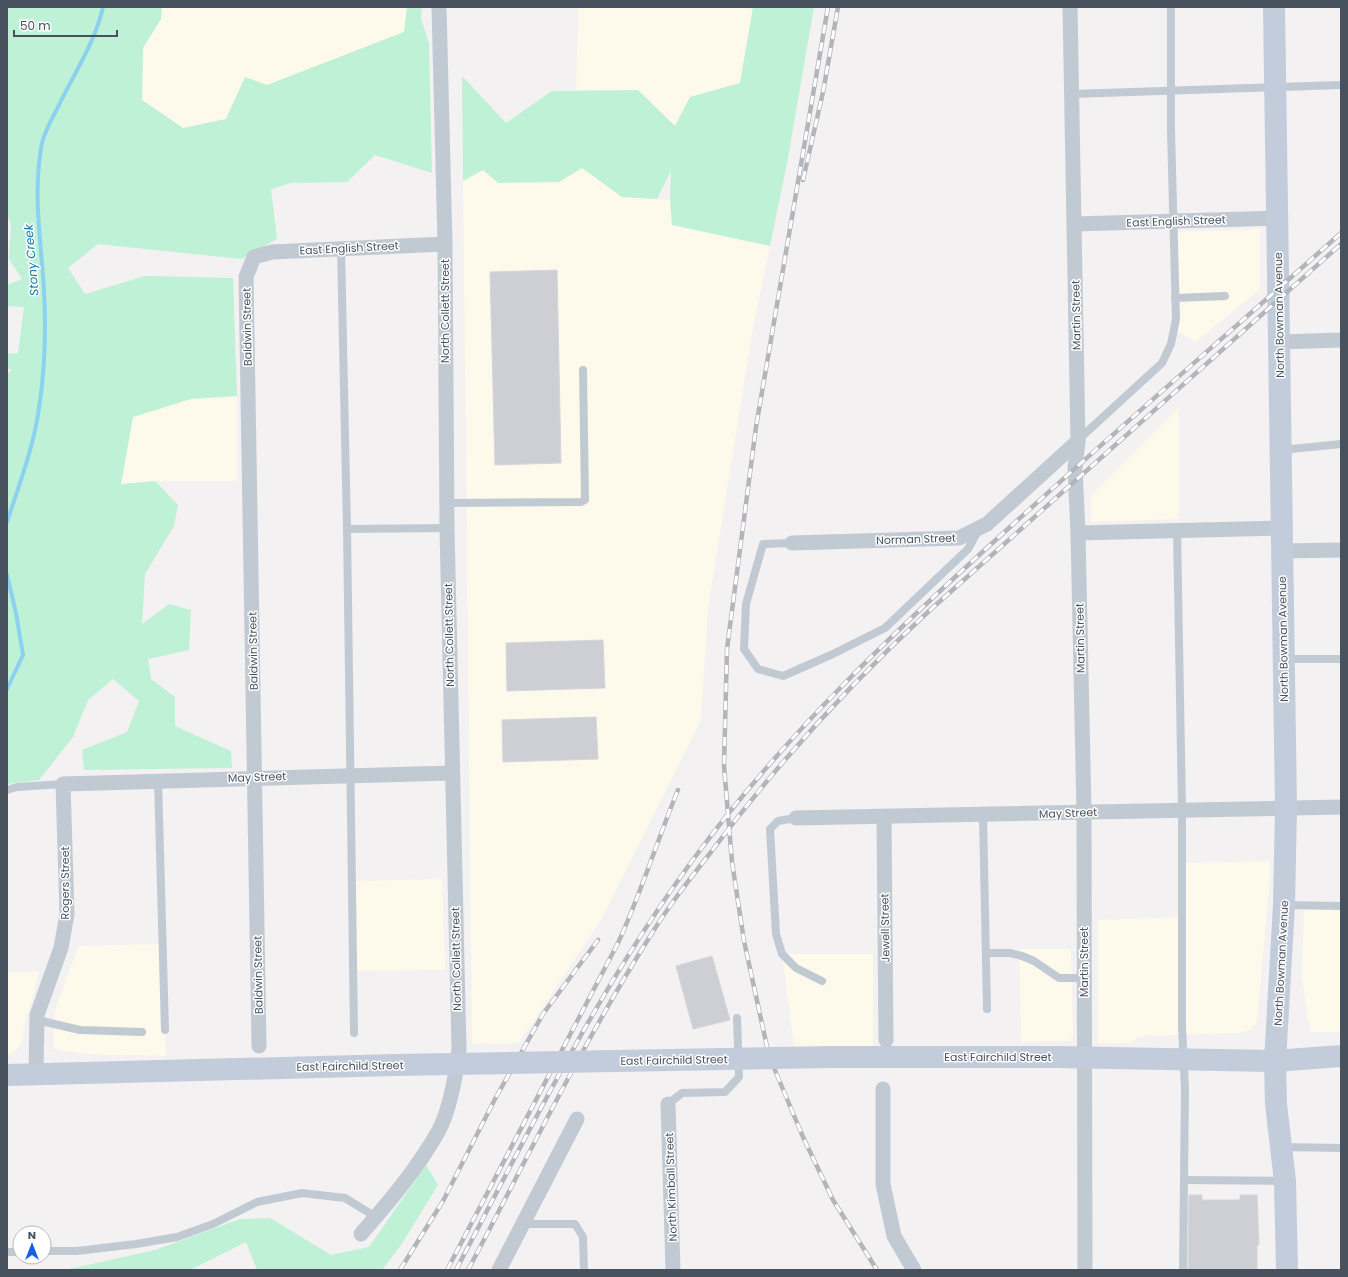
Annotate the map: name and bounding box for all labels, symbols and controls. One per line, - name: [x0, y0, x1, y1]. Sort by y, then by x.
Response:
- scale bar: [14, 12, 117, 38]
- text: 50 m: [20, 17, 51, 34]
- street label: East English Street: [1126, 211, 1226, 231]
- water label: Stony Creek: [19, 223, 43, 297]
- street label: East English Street: [299, 237, 399, 259]
- street label: North Bowman Avenue: [1270, 252, 1288, 378]
- street label: North Collett Street: [437, 259, 453, 363]
- street label: Martin Street: [1067, 280, 1085, 350]
- street label: Baldwin Street: [238, 288, 256, 366]
- street label: Norman Street: [876, 530, 956, 548]
- street label: North Bowman Avenue: [1274, 576, 1292, 702]
- street label: North Collett Street: [440, 583, 458, 687]
- street label: Martin Street: [1071, 603, 1089, 673]
- street label: Baldwin Street: [244, 612, 262, 690]
- street label: May Street: [228, 768, 286, 786]
- street label: May Street: [1039, 804, 1097, 822]
- street label: Rogers Street: [57, 847, 73, 919]
- street label: Jewell Street: [876, 893, 894, 963]
- street label: North Bowman Avenue: [1270, 900, 1292, 1026]
- street label: North Collett Street: [447, 907, 465, 1011]
- street label: Martin Street: [1076, 927, 1092, 997]
- street label: Baldwin Street: [249, 936, 267, 1014]
- street label: East Fairchild Street: [944, 1049, 1052, 1065]
- street label: East Fairchild Street: [620, 1051, 728, 1069]
- street label: East Fairchild Street: [296, 1057, 404, 1075]
- street label: North Kimball Street: [661, 1132, 681, 1242]
- north arrow: [12, 1225, 52, 1265]
- text: N: [28, 1227, 36, 1243]

